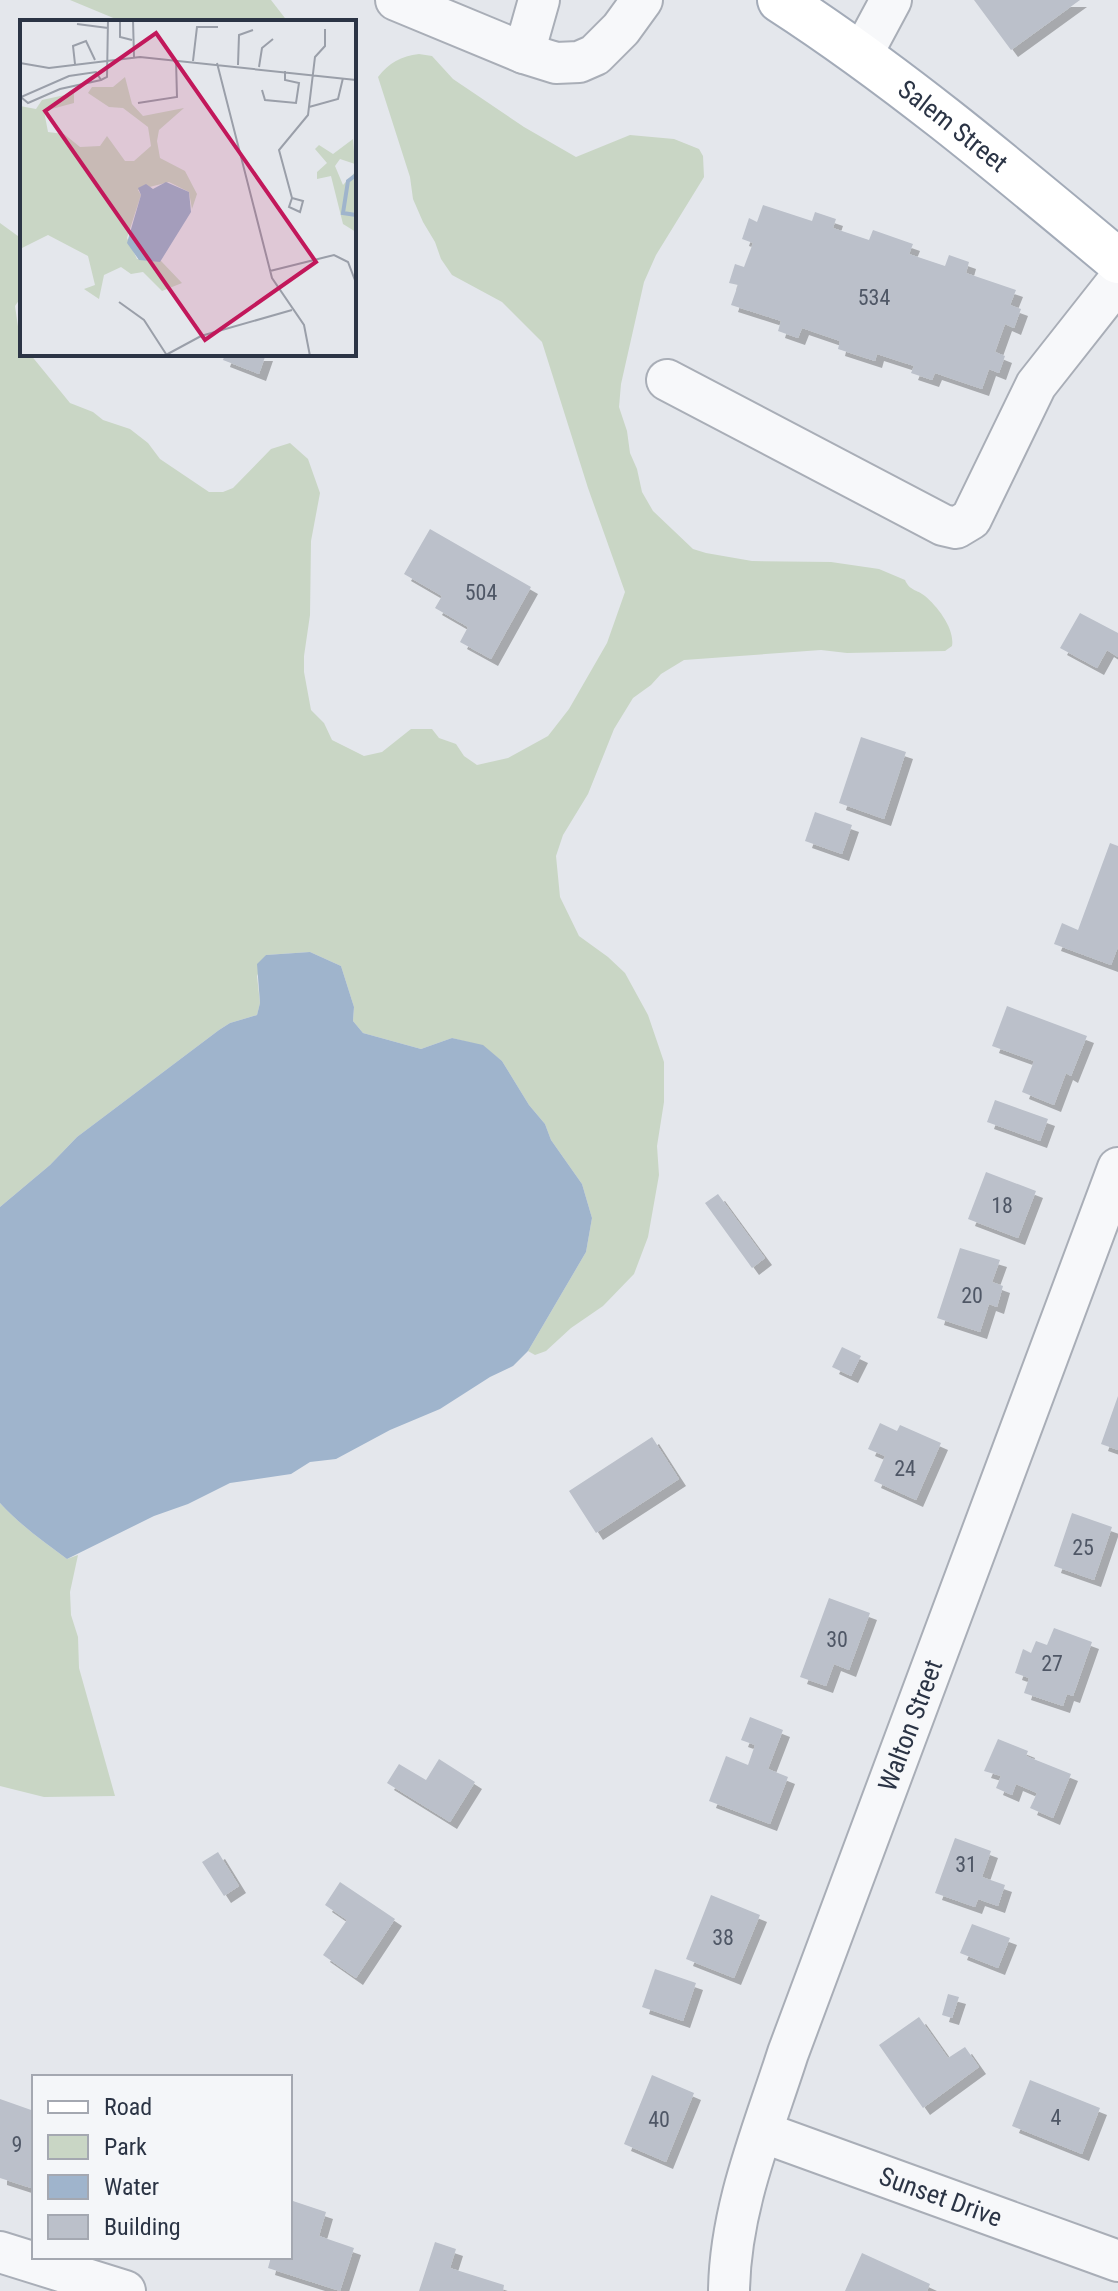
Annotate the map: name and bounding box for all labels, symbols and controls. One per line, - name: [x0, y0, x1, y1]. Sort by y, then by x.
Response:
- inset map: [20, 20, 356, 356]
- street label: Salem Street: [892, 74, 1014, 178]
- house number: 534: [858, 285, 890, 310]
- house number: 504: [465, 580, 497, 605]
- house number: 18: [991, 1193, 1013, 1218]
- house number: 20: [961, 1283, 983, 1308]
- house number: 24: [894, 1456, 916, 1481]
- house number: 25: [1072, 1535, 1094, 1560]
- house number: 30: [826, 1627, 848, 1652]
- house number: 27: [1041, 1651, 1063, 1676]
- street label: Walton Street: [872, 1655, 948, 1795]
- house number: 31: [955, 1852, 977, 1877]
- house number: 38: [712, 1925, 734, 1950]
- legend: [32, 2075, 292, 2259]
- text: Road: [104, 2093, 152, 2121]
- house number: 4: [1051, 2105, 1062, 2130]
- house number: 40: [648, 2107, 670, 2132]
- house number: 9: [12, 2132, 22, 2157]
- text: Park: [104, 2133, 147, 2161]
- street label: Sunset Drive: [875, 2161, 1006, 2233]
- text: Water: [104, 2173, 159, 2201]
- text: Building: [104, 2213, 181, 2241]

